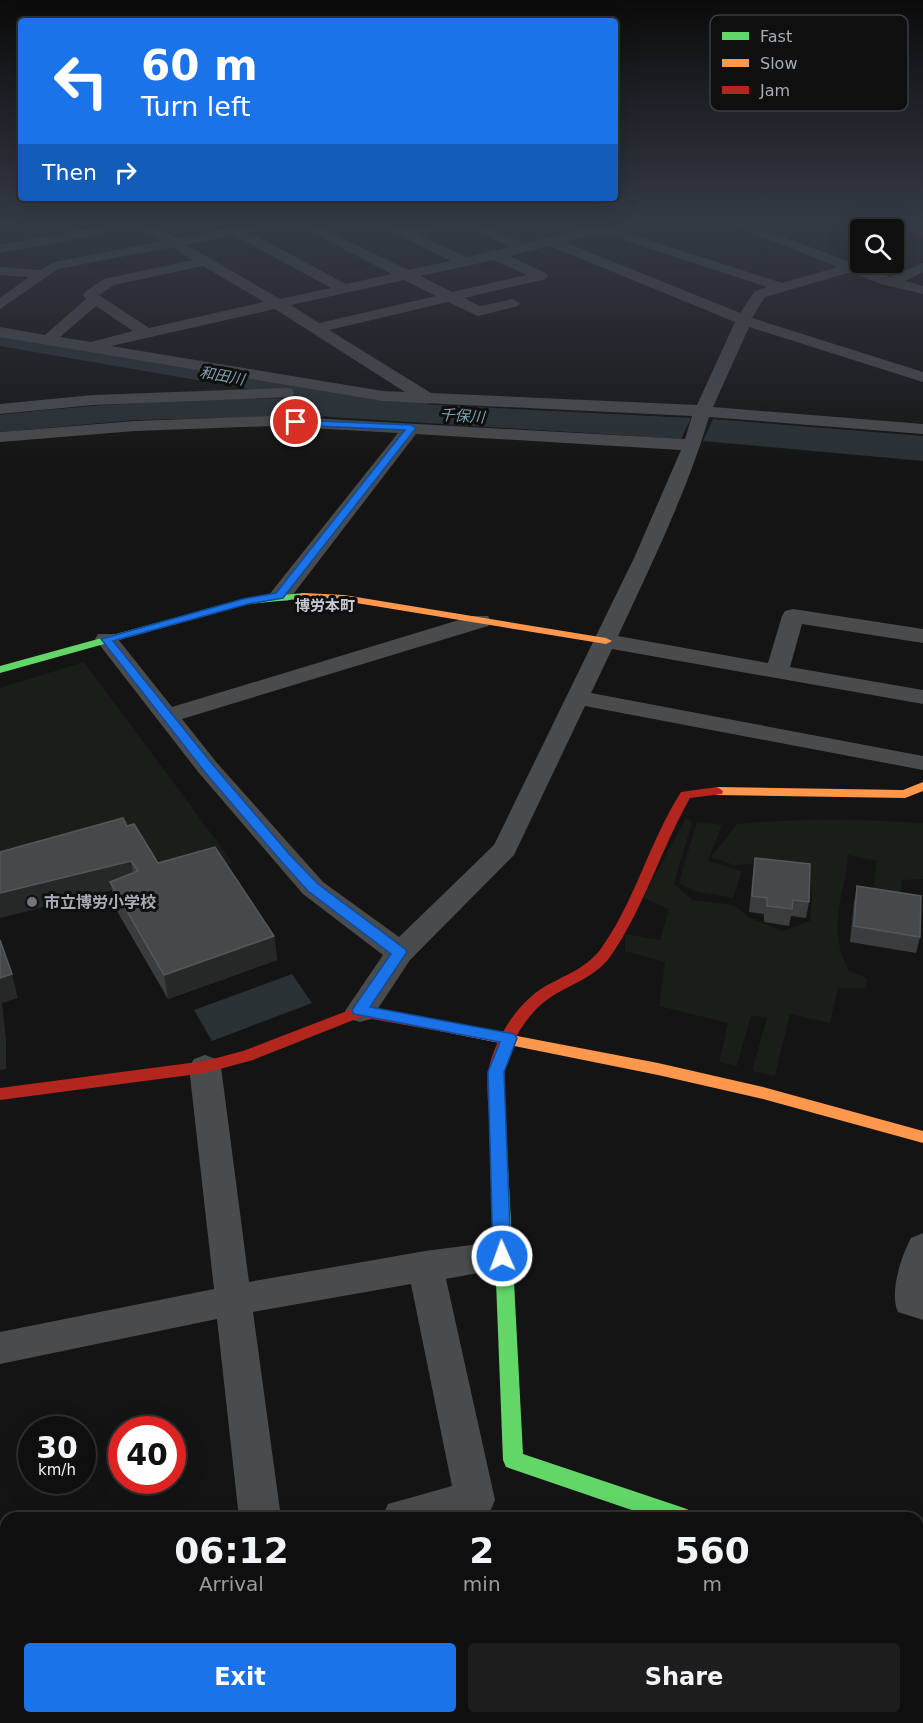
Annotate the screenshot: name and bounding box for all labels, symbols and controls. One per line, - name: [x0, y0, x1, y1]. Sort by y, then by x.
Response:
- legend: [710, 15, 908, 111]
- text: Fast: [760, 27, 792, 46]
- text: 60 m: [141, 41, 258, 90]
- icon: left: [42, 42, 120, 120]
- text: Slow: [760, 54, 797, 73]
- text: Jam: [759, 81, 790, 100]
- text: Turn left: [141, 91, 251, 122]
- icon: right: [109, 156, 142, 189]
- text: Then: [42, 160, 97, 185]
- map controls: [850, 219, 904, 273]
- button: search: [850, 219, 904, 273]
- water label: 和田川: [198, 363, 248, 389]
- pin: [270, 396, 321, 447]
- icon: arrive: [279, 405, 312, 438]
- water label: 千保川: [439, 405, 487, 427]
- district label: 博労本町: [295, 597, 355, 615]
- place label: 市立博労小学校: [44, 893, 156, 912]
- marker: 市立博労小学校: [25, 895, 39, 909]
- position arrow: [470, 1224, 534, 1288]
- speed limit sign: 40: [108, 1416, 186, 1494]
- text: 30: [36, 1430, 78, 1465]
- text: km/h: [38, 1461, 76, 1479]
- text: 06:12: [174, 1530, 289, 1571]
- text: 2: [469, 1530, 494, 1571]
- text: 560: [675, 1530, 750, 1571]
- text: Arrival: [199, 1572, 264, 1596]
- text: min: [463, 1572, 501, 1596]
- text: m: [703, 1572, 722, 1596]
- button: Exit: [24, 1643, 456, 1712]
- button: Share: [468, 1643, 900, 1712]

